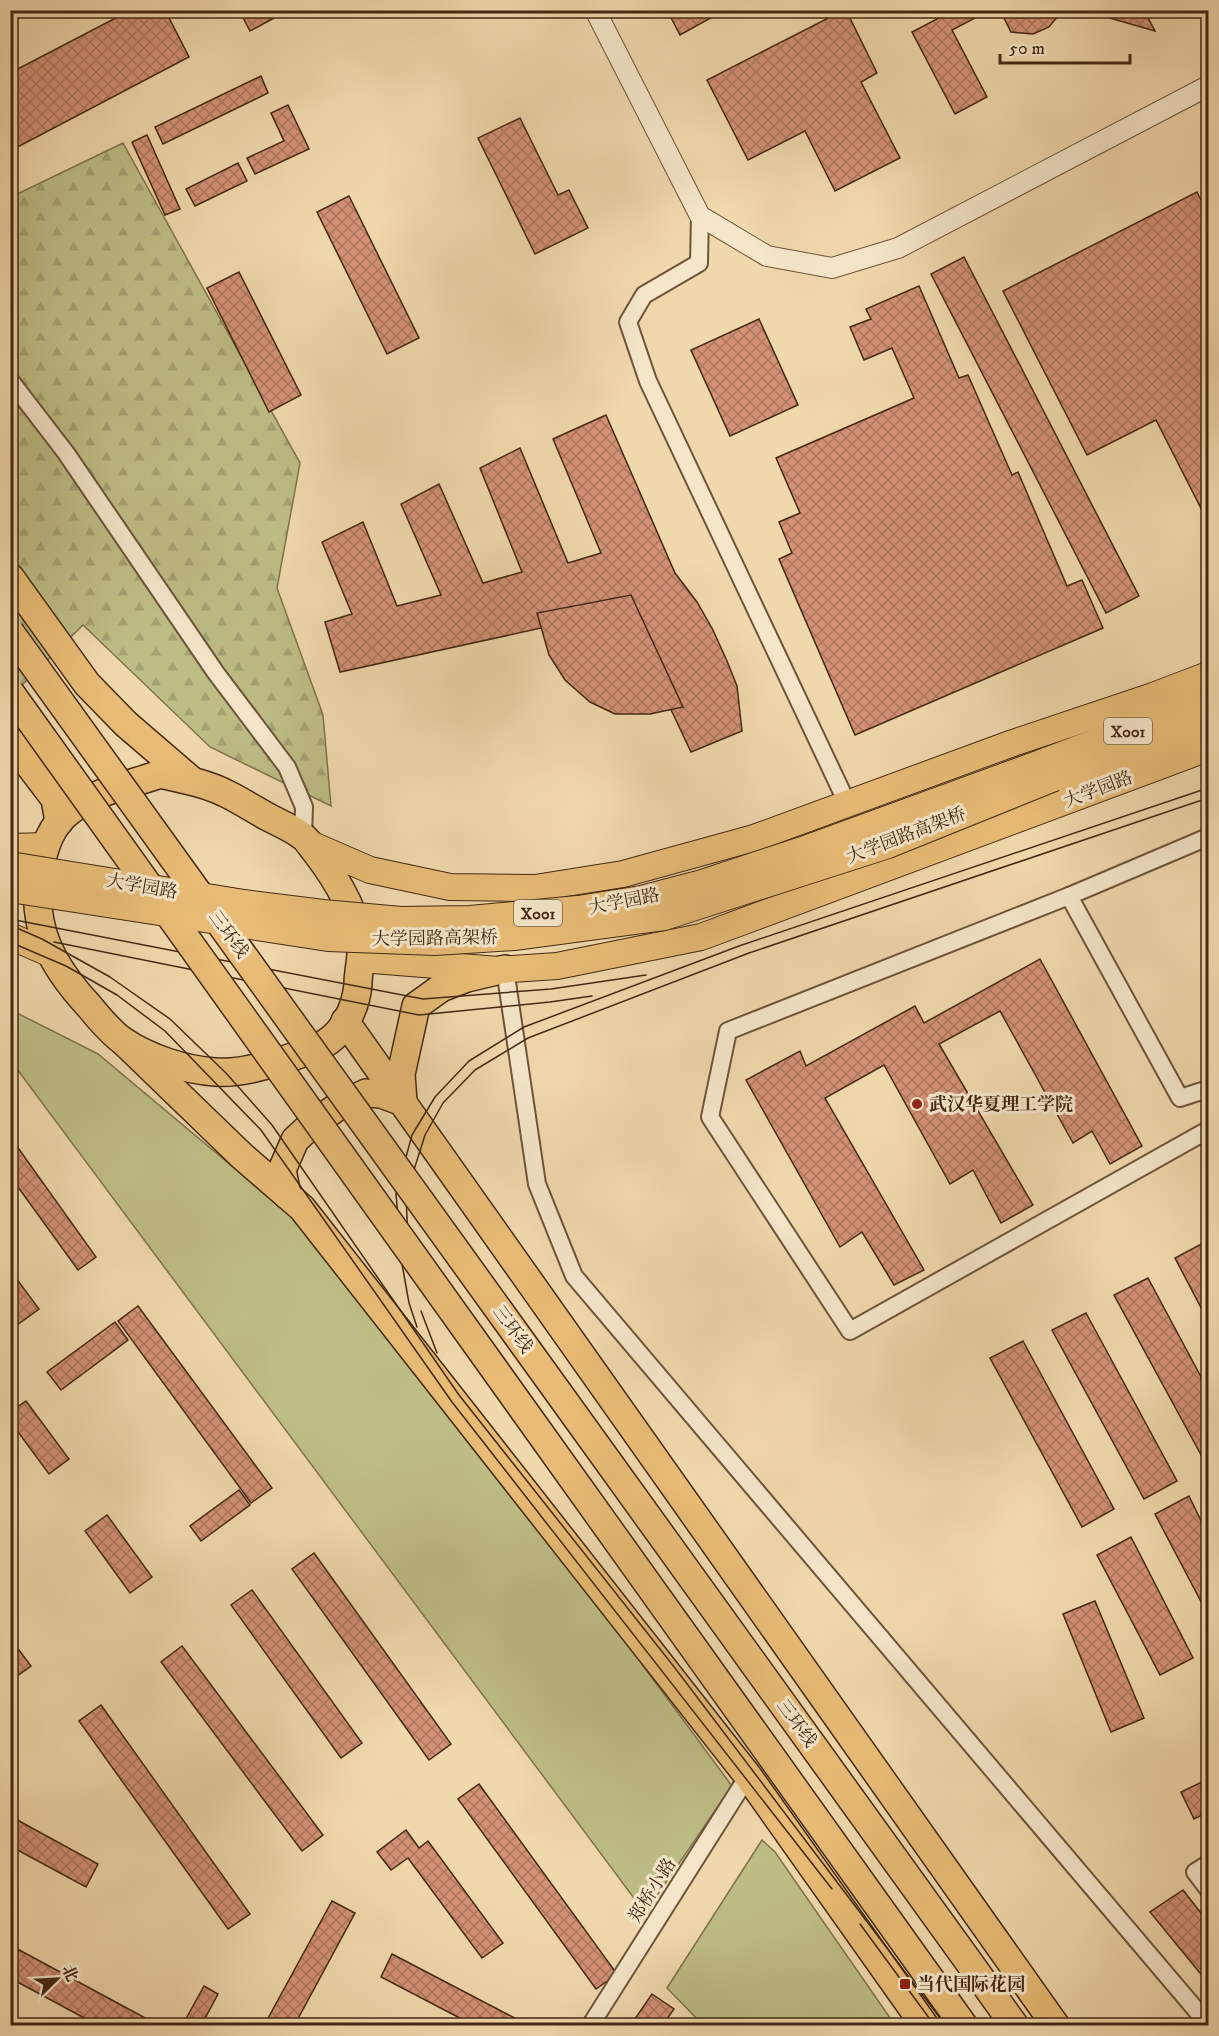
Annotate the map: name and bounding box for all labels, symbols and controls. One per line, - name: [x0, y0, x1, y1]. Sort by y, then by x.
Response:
- scale bar: [1000, 27, 1130, 65]
- text: 50 m: [1009, 38, 1045, 60]
- road number: X001: [1104, 718, 1152, 744]
- street label: 大学园路: [1061, 767, 1136, 813]
- street label: 大学园路高架桥: [844, 803, 969, 869]
- street label: 大学园路: [104, 870, 179, 904]
- street label: 大学园路: [587, 884, 662, 920]
- road number: X001: [514, 900, 562, 926]
- street label: 三环线: [203, 906, 253, 963]
- street label: 大学园路高架桥: [372, 927, 498, 951]
- place label: 武汉华夏理工学院: [929, 1094, 1073, 1116]
- marker: 武汉华夏理工学院: [910, 1097, 924, 1111]
- street label: 三环线: [487, 1301, 537, 1358]
- street label: 三环线: [771, 1695, 821, 1752]
- street label: 郑桥小路: [624, 1854, 681, 1927]
- north arrow: [27, 1949, 87, 2009]
- text: 北: [57, 1962, 82, 1985]
- place label: 当代国际花园: [917, 1974, 1025, 1996]
- marker: 当代国际花园: [898, 1977, 912, 1991]

